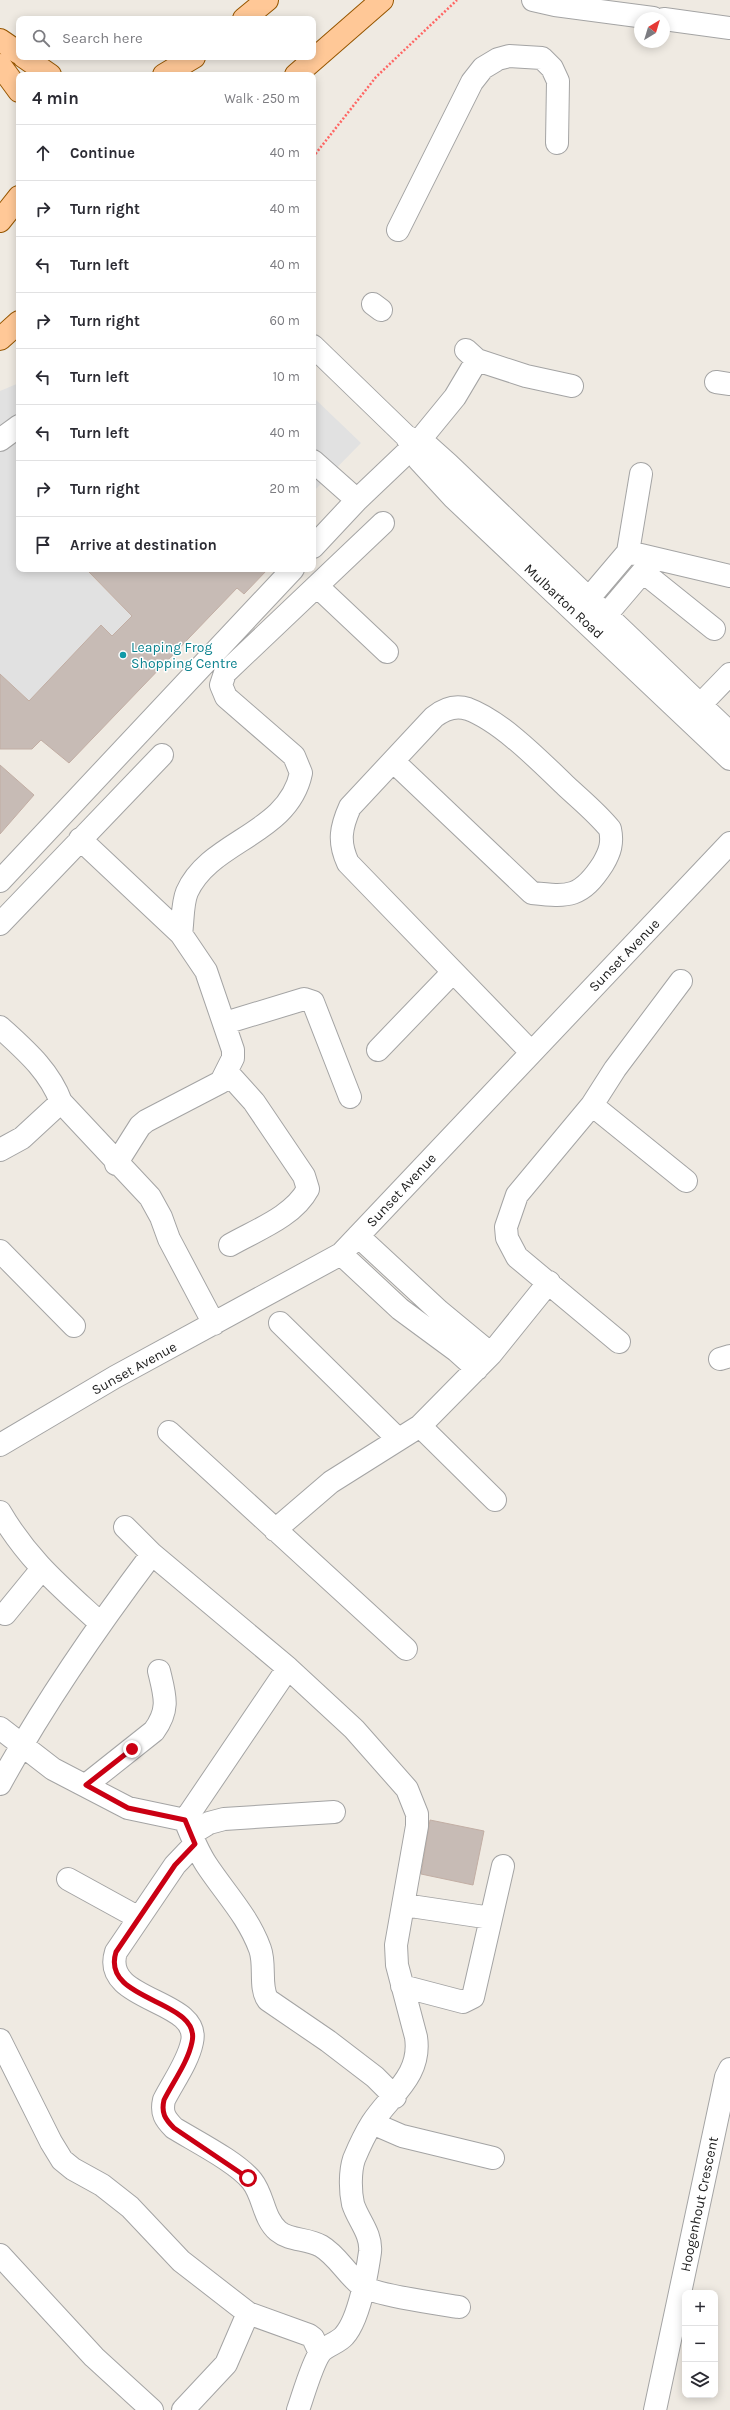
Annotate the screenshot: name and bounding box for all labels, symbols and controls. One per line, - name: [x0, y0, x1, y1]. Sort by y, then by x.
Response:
- north arrow: [634, 12, 670, 48]
- search box: [16, 16, 316, 60]
- icon: search: [30, 27, 52, 49]
- text: Search here: [62, 29, 143, 47]
- text: 4 min: [32, 88, 79, 108]
- text: Walk · 250 m: [224, 91, 300, 106]
- icon: ahead: [32, 142, 54, 164]
- text: Continue: [70, 144, 135, 162]
- text: 40 m: [270, 145, 300, 160]
- icon: right: [32, 198, 54, 220]
- text: Turn right: [70, 200, 140, 218]
- text: 40 m: [270, 201, 300, 216]
- icon: left: [32, 254, 54, 276]
- text: Turn left: [70, 256, 129, 274]
- text: 40 m: [270, 257, 300, 272]
- icon: right: [32, 310, 54, 332]
- text: Turn right: [70, 312, 140, 330]
- text: 60 m: [270, 313, 300, 328]
- icon: left: [32, 366, 54, 388]
- text: Turn left: [70, 368, 129, 386]
- text: 10 m: [273, 369, 300, 384]
- icon: left: [32, 422, 54, 444]
- text: Turn left: [70, 424, 129, 442]
- text: 40 m: [270, 425, 300, 440]
- icon: right: [32, 478, 54, 500]
- text: Turn right: [70, 480, 140, 498]
- text: 20 m: [270, 481, 300, 496]
- icon: arrive: [32, 534, 54, 556]
- text: Arrive at destination: [70, 536, 217, 554]
- street label: Mulbarton Road: [520, 560, 607, 642]
- place label: Leaping Frog Shopping Centre: [131, 639, 238, 672]
- marker: Leaping Frog Shopping Centre: [118, 650, 128, 660]
- street label: Sunset Avenue: [585, 915, 663, 995]
- street label: Sunset Avenue: [363, 1150, 440, 1231]
- street label: Sunset Avenue: [89, 1338, 180, 1399]
- route end: [123, 1740, 141, 1758]
- street label: Hoogenhout Crescent: [677, 2135, 722, 2273]
- route start: [239, 2169, 257, 2187]
- map controls: [682, 2290, 718, 2398]
- button: +: [682, 2290, 718, 2326]
- button: −: [682, 2326, 718, 2362]
- button: layers: [682, 2362, 718, 2398]

